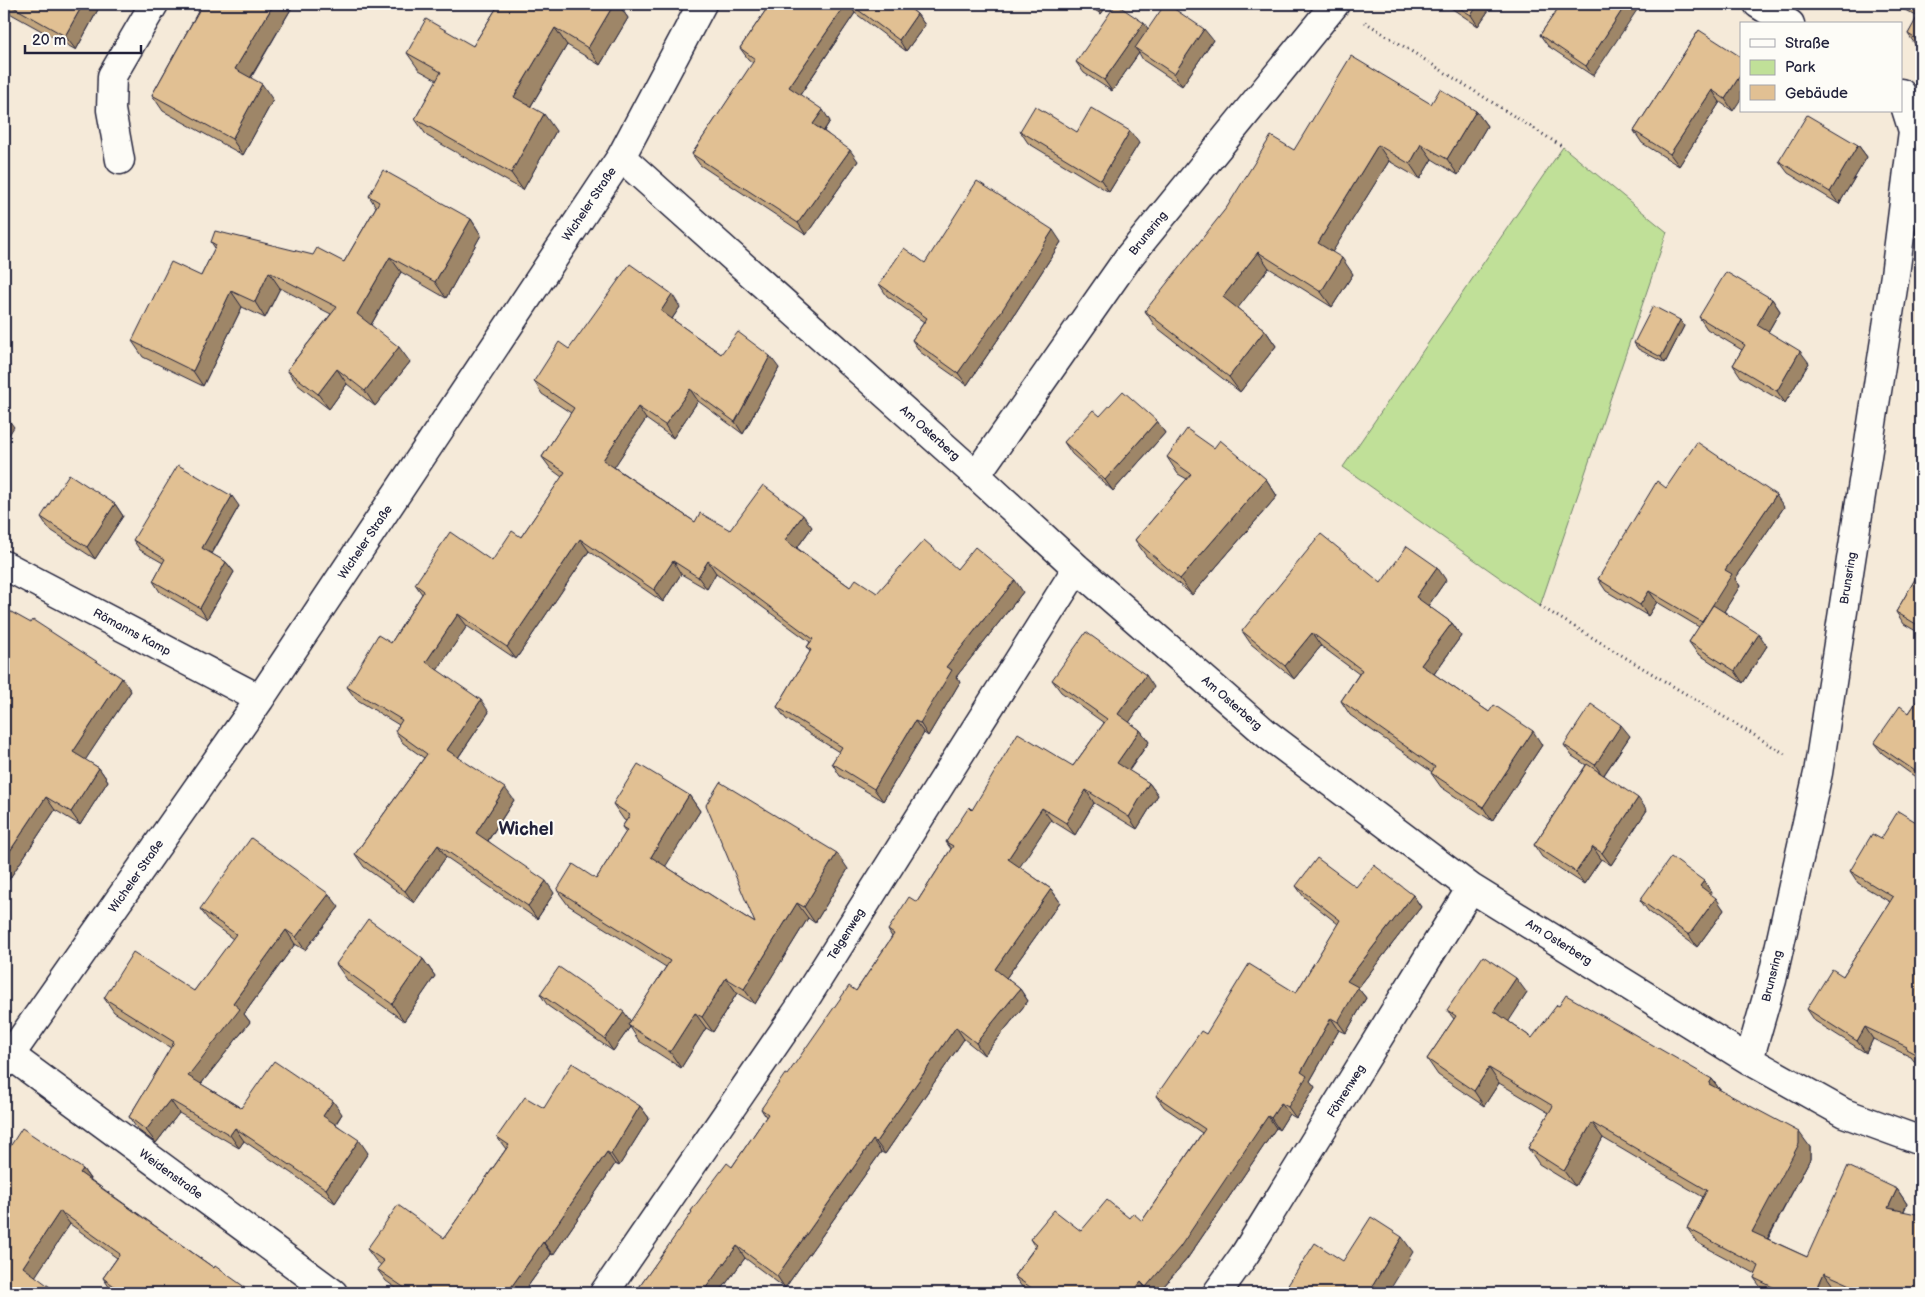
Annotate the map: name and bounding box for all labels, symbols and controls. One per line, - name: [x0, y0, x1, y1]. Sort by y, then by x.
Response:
- scale bar: [25, 22, 141, 54]
- legend: [1740, 22, 1902, 112]
- text: 20 m: [32, 31, 66, 50]
- text: Straße: [1785, 34, 1830, 53]
- text: Park: [1785, 58, 1816, 77]
- text: Gebäude: [1785, 84, 1848, 103]
- street label: Wicheler Straße: [559, 164, 620, 244]
- street label: Brunsring: [1126, 208, 1171, 259]
- street label: Am Osterberg: [897, 403, 963, 464]
- street label: Wicheler Straße: [335, 502, 396, 582]
- street label: Brunsring: [1837, 551, 1860, 605]
- street label: Römanns Kamp: [90, 606, 173, 659]
- street label: Am Osterberg: [1198, 673, 1265, 734]
- district label: Wichel: [499, 819, 553, 840]
- street label: Wicheler Straße: [106, 837, 167, 916]
- street label: Telgenweg: [825, 905, 868, 963]
- street label: Am Osterberg: [1523, 916, 1595, 969]
- street label: Brunsring: [1759, 949, 1786, 1004]
- street label: Föhrenweg: [1324, 1062, 1369, 1121]
- street label: Weidenstraße: [136, 1146, 206, 1203]

